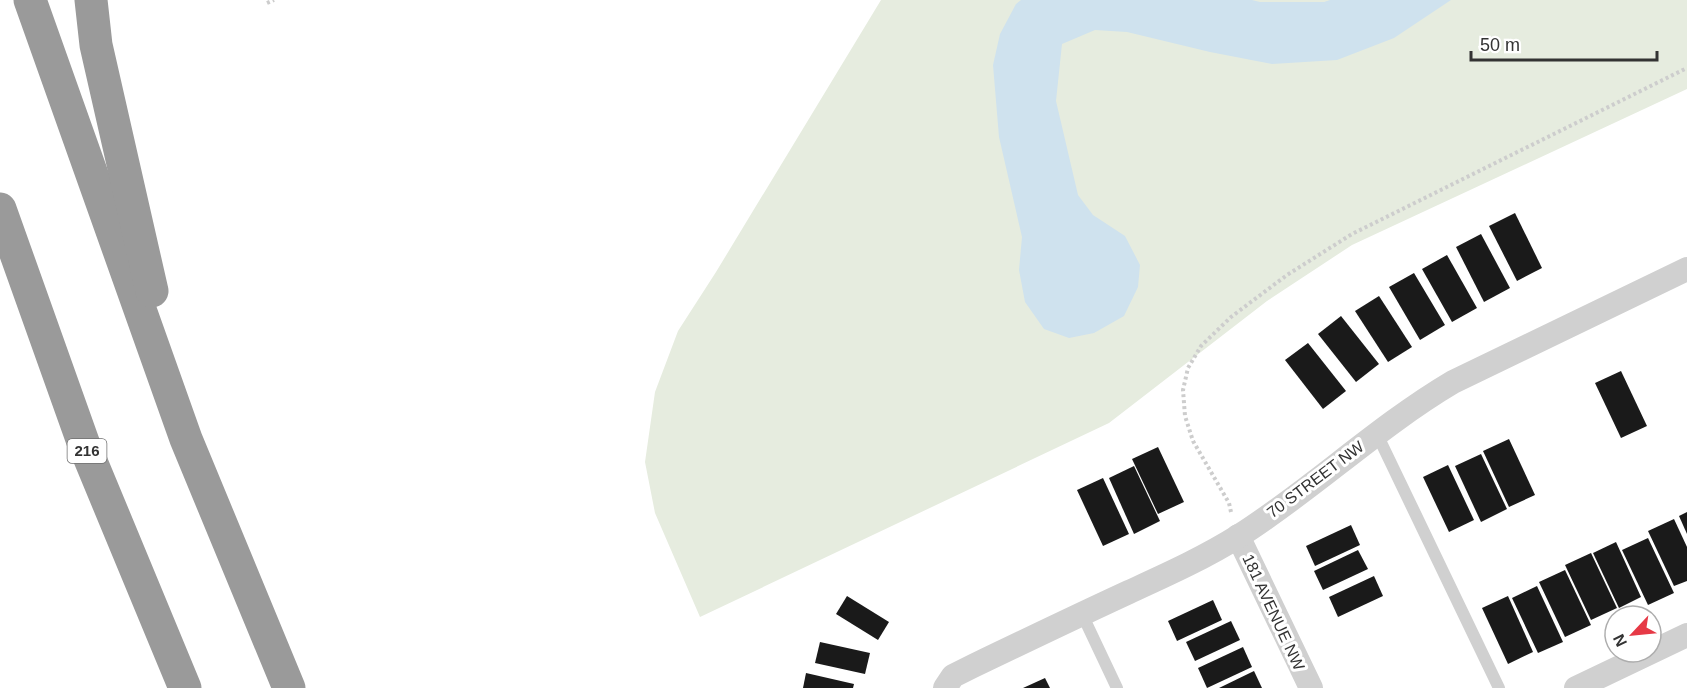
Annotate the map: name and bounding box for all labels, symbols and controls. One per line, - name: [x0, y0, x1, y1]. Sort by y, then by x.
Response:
- scale bar: [1471, 24, 1657, 62]
- text: 50 m: [1480, 35, 1520, 55]
- street label: 70 STREET NW: [1264, 437, 1368, 521]
- road number: 216: [68, 439, 106, 463]
- street label: 181 AVENUE NW: [1239, 552, 1308, 674]
- north arrow: [1603, 604, 1663, 664]
- text: N: [1610, 631, 1630, 649]

